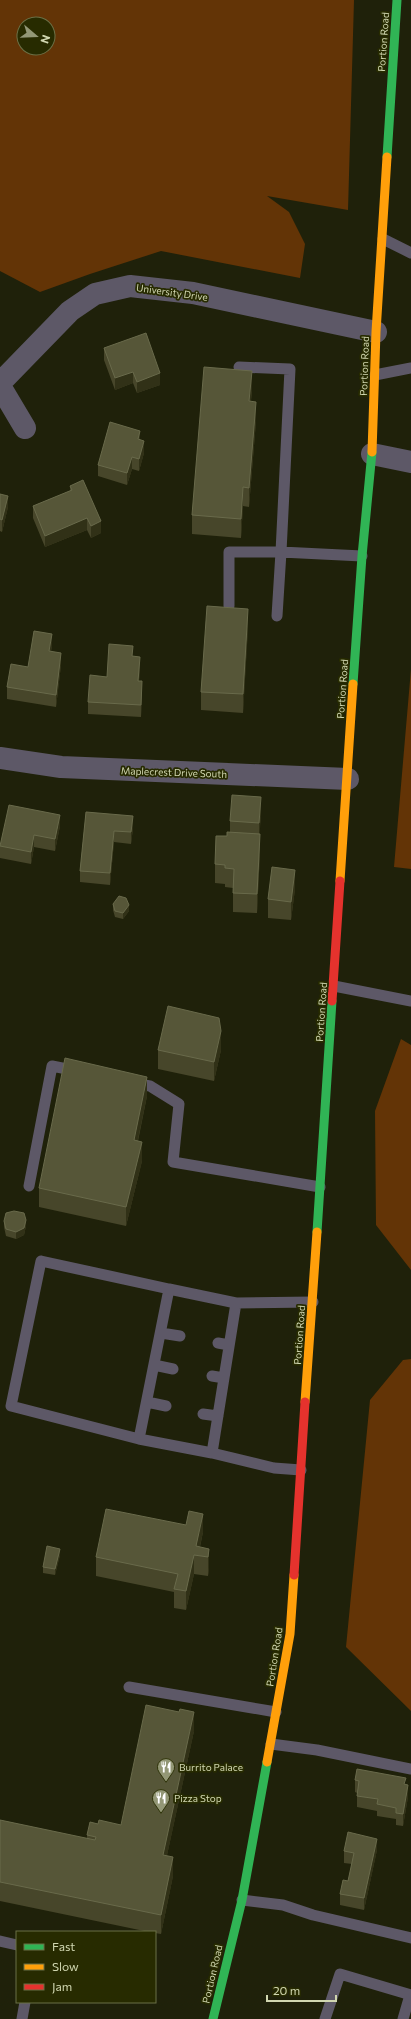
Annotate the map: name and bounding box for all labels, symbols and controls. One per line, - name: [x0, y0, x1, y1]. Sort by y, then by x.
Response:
- street label: Portion Road: [375, 12, 391, 72]
- north arrow: [16, 16, 56, 56]
- text: N: [38, 33, 53, 45]
- street label: University Drive: [135, 281, 209, 303]
- street label: Portion Road: [357, 336, 371, 396]
- street label: Portion Road: [334, 659, 350, 719]
- street label: Maplecrest Drive South: [121, 764, 227, 780]
- street label: Portion Road: [313, 982, 329, 1042]
- street label: Portion Road: [291, 1305, 307, 1365]
- street label: Portion Road: [263, 1626, 285, 1687]
- restaurant icon: Burrito Palace: [156, 1757, 176, 1782]
- place label: Burrito Palace: [179, 1761, 243, 1773]
- restaurant icon: Pizza Stop: [151, 1788, 171, 1813]
- place label: Pizza Stop: [174, 1792, 222, 1804]
- legend: [16, 1931, 156, 2003]
- text: Fast: [52, 1939, 75, 1953]
- street label: Portion Road: [199, 1943, 225, 2004]
- text: Slow: [52, 1959, 79, 1973]
- scale bar: [267, 1977, 336, 2003]
- text: Jam: [52, 1979, 72, 1994]
- text: 20 m: [273, 1983, 300, 1997]

